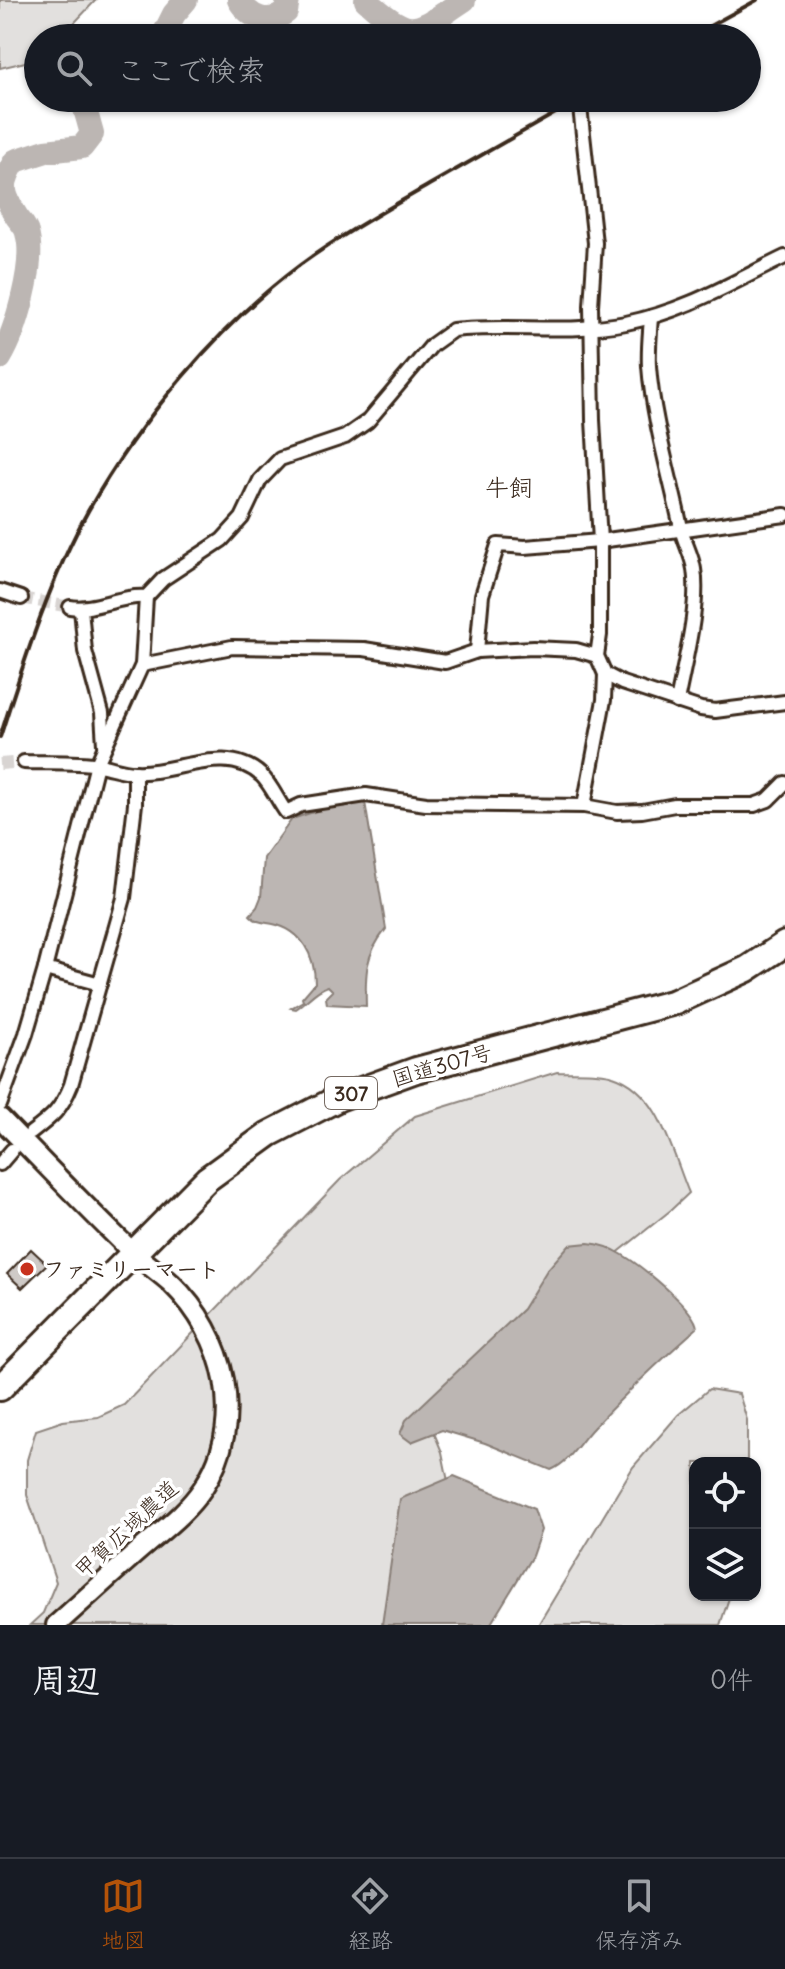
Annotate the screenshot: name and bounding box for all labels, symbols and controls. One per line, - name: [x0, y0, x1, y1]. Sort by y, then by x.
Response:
- search box: [24, 24, 761, 112]
- icon: search: [52, 46, 96, 90]
- text: ここで検索: [116, 51, 266, 89]
- district label: 牛飼: [485, 472, 533, 502]
- street label: 国道307号: [388, 1037, 496, 1093]
- road number: 307: [325, 1077, 377, 1109]
- place label: ファミリーマート: [43, 1255, 220, 1283]
- marker: ファミリーマート: [18, 1260, 36, 1278]
- map controls: [689, 1457, 761, 1601]
- button: locate: [689, 1457, 761, 1529]
- street label: 甲賀広域農道: [68, 1474, 184, 1584]
- button: layers: [689, 1529, 761, 1601]
- text: 周辺: [32, 1658, 100, 1701]
- text: 0件: [710, 1663, 753, 1696]
- tab: 地図: [101, 1874, 146, 1954]
- tab: 経路: [348, 1874, 393, 1954]
- tab: 保存済み: [595, 1874, 684, 1954]

